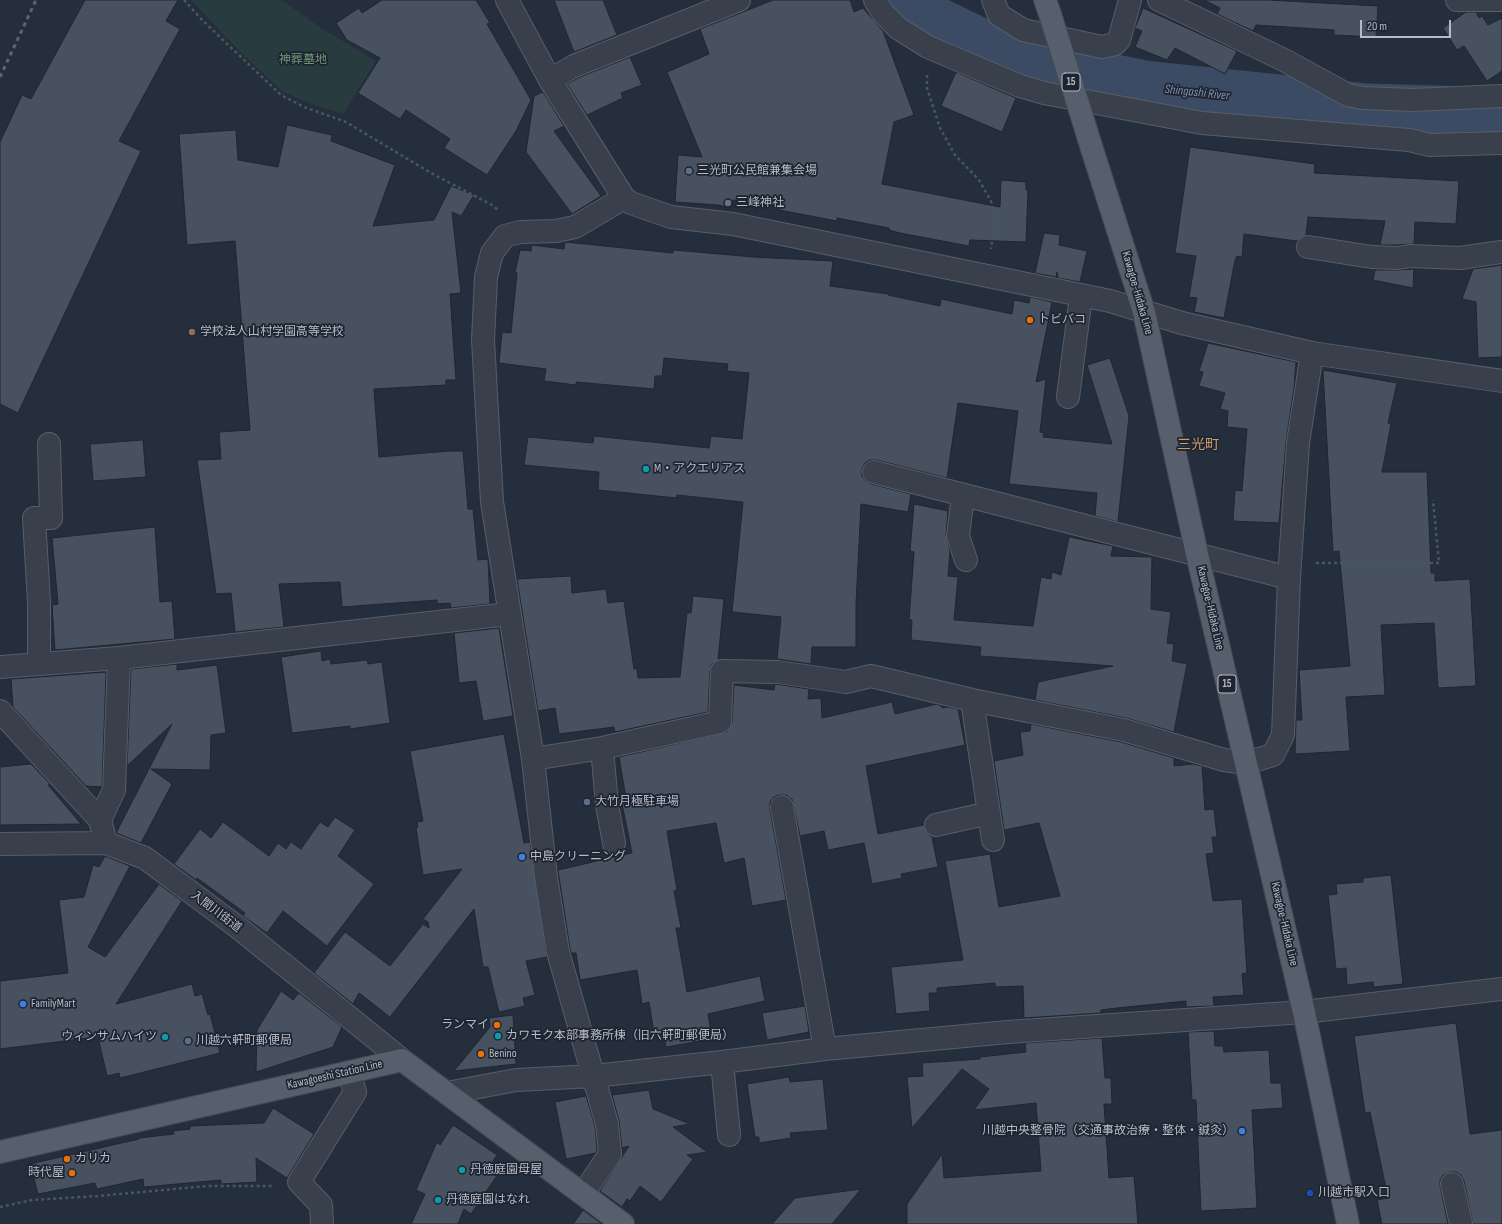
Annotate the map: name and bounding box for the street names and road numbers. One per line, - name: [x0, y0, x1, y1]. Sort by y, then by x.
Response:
- road number: 15: [1062, 73, 1080, 91]
- street label: Kawagoe-Hidaka Line: [1118, 250, 1156, 336]
- street label: Kawagoe-Hidaka Line: [1193, 565, 1227, 651]
- road number: 15: [1218, 675, 1236, 693]
- street label: Kawagoe-Hidaka Line: [1267, 881, 1301, 967]
- street label: 入間川街道: [188, 888, 244, 936]
- street label: Kawagoeshi Station Line: [286, 1057, 384, 1093]

